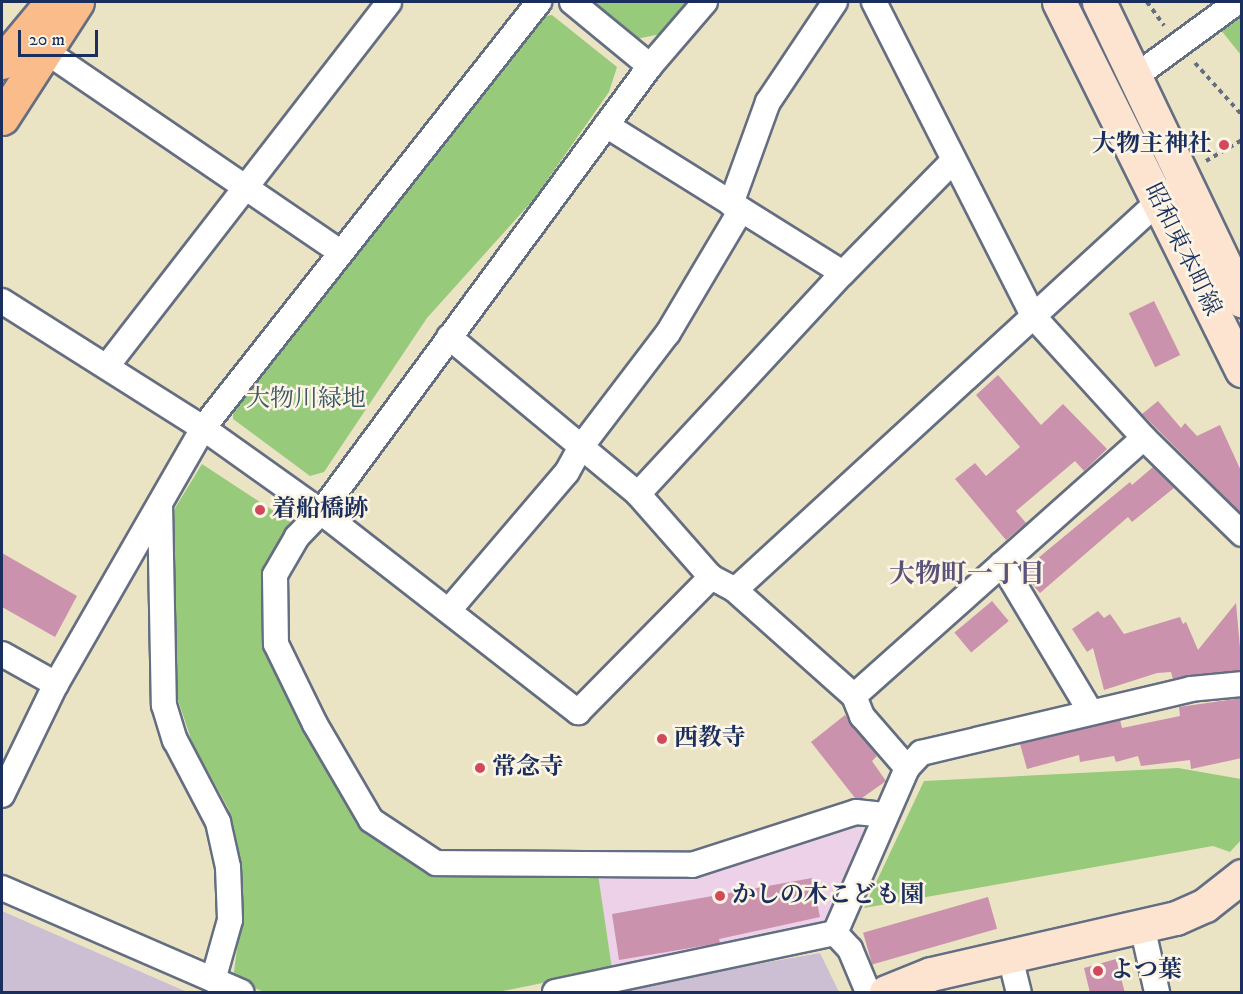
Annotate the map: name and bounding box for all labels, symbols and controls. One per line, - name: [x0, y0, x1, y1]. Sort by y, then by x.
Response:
- scale bar: [21, 18, 100, 56]
- text: 20 m: [29, 29, 65, 51]
- place label: 大物主神社: [1092, 131, 1212, 159]
- marker: 大物主神社: [1217, 138, 1231, 152]
- street label: 昭和東本町線: [1137, 179, 1227, 321]
- park label: 大物川緑地: [246, 386, 366, 414]
- place label: 着船橋跡: [272, 496, 368, 524]
- marker: 着船橋跡: [253, 503, 267, 517]
- district label: 大物町一丁目: [889, 559, 1045, 591]
- place label: 西教寺: [674, 725, 746, 753]
- marker: 西教寺: [655, 732, 669, 746]
- place label: 常念寺: [492, 754, 564, 782]
- marker: 常念寺: [473, 761, 487, 775]
- place label: かしの木こども園: [732, 882, 924, 910]
- marker: かしの木こども園: [713, 889, 727, 903]
- place label: よつ葉: [1110, 957, 1182, 985]
- marker: よつ葉: [1091, 964, 1105, 978]

